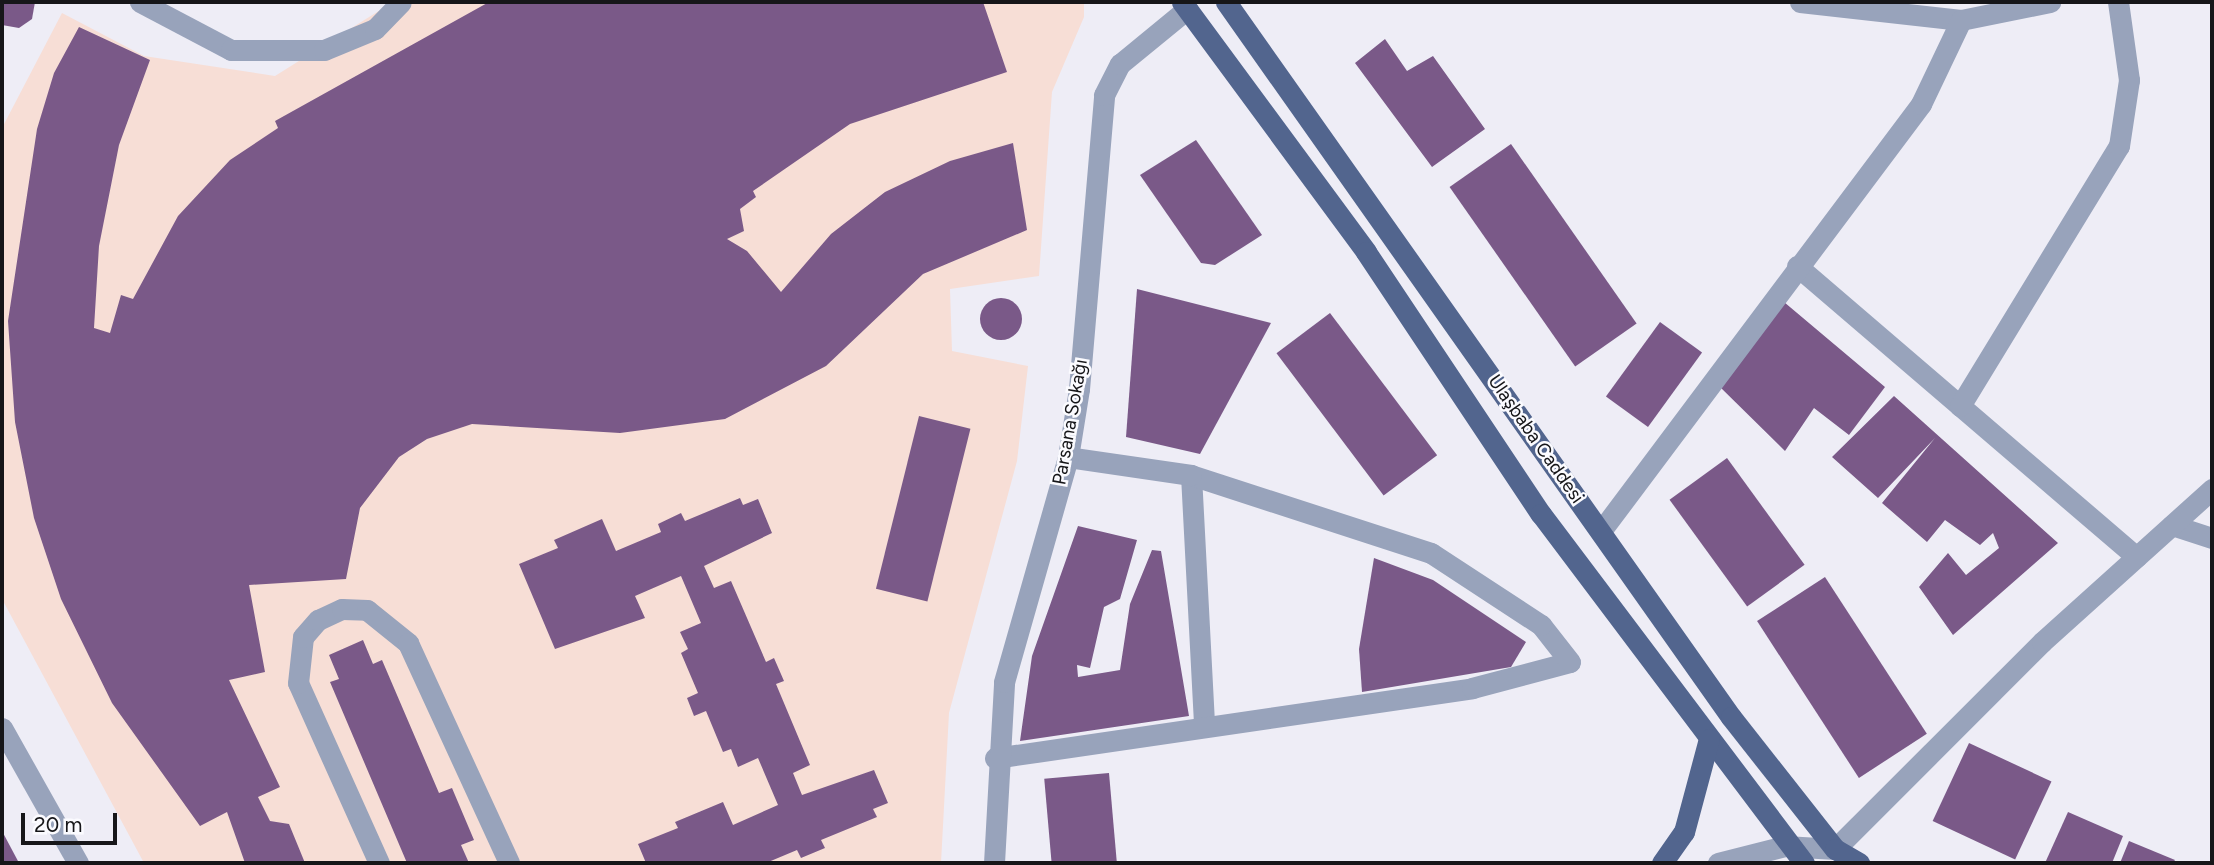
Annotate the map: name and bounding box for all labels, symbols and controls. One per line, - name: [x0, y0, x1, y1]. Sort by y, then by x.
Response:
- street label: Parsana Sokağı: [1048, 357, 1092, 487]
- street label: Ulaşbaba Caddesi: [1483, 370, 1589, 508]
- scale bar: [24, 798, 121, 842]
- text: 20 m: [34, 812, 82, 837]

